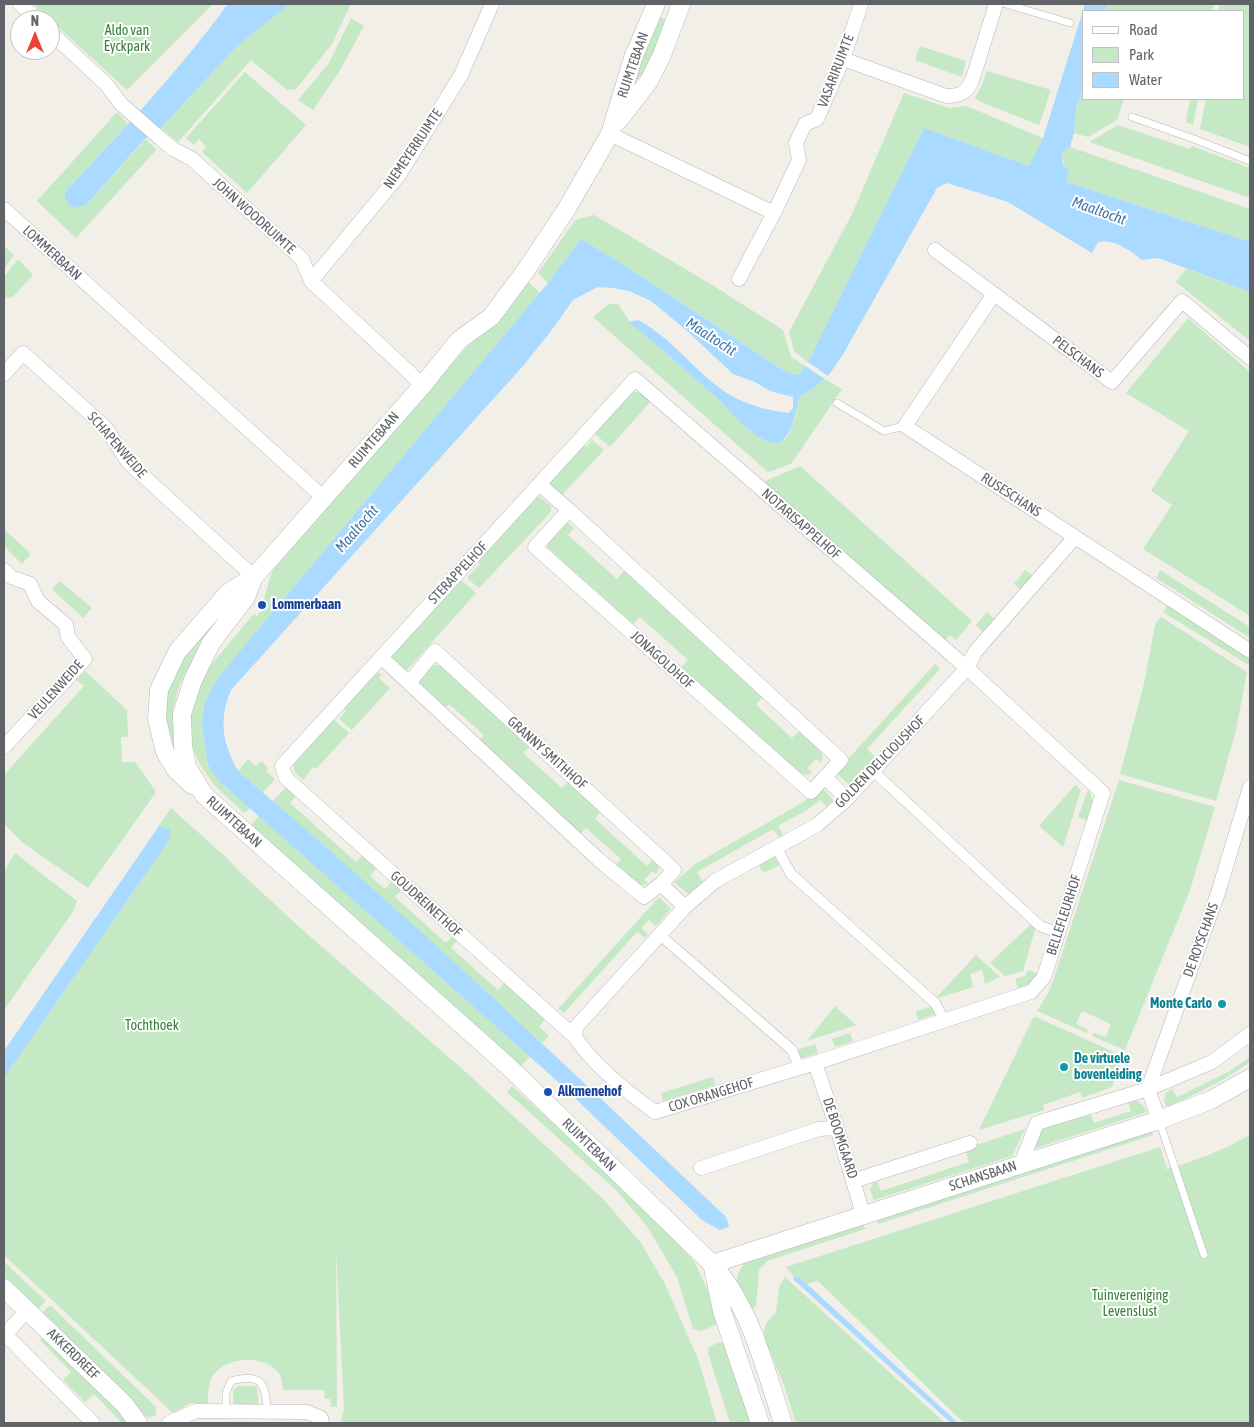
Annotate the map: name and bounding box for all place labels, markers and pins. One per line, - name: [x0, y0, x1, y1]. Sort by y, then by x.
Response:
- place label: Lommerbaan: [272, 597, 341, 613]
- marker: Lommerbaan: [256, 599, 268, 611]
- place label: Monte Carlo: [1150, 996, 1212, 1012]
- marker: Monte Carlo: [1216, 998, 1228, 1010]
- place label: De virtuele bovenleiding: [1074, 1051, 1142, 1084]
- marker: De virtuele bovenleiding: [1058, 1061, 1070, 1073]
- place label: Alkmenehof: [558, 1084, 622, 1100]
- marker: Alkmenehof: [542, 1086, 554, 1098]

